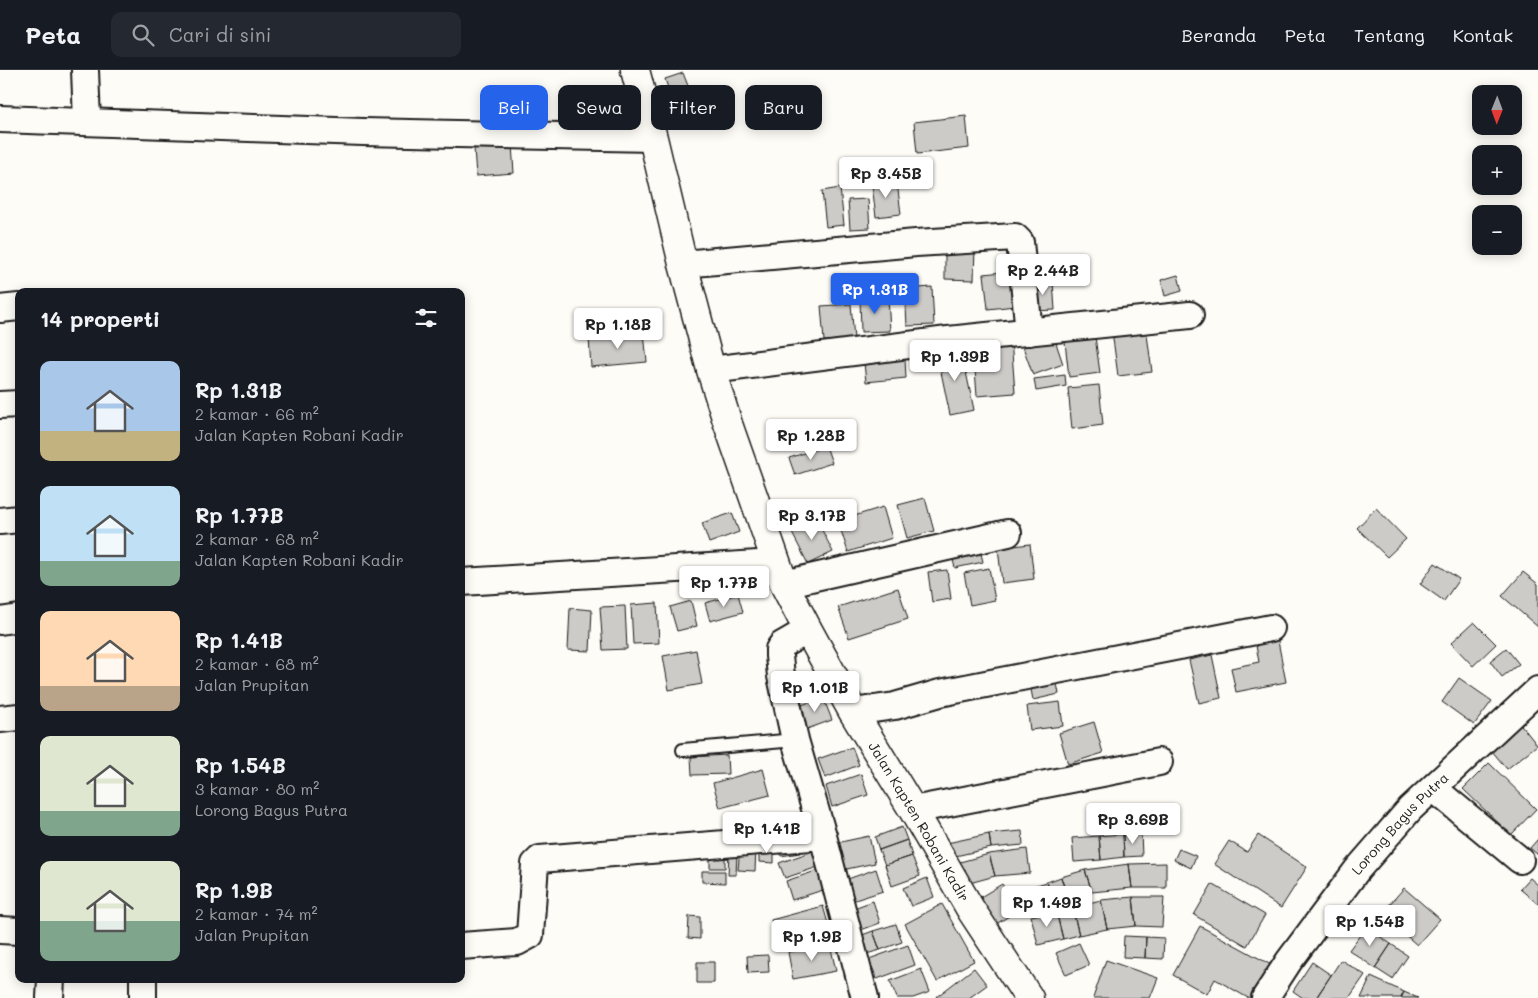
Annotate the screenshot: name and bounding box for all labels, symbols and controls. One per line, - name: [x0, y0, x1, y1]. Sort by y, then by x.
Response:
- search box: [111, 12, 461, 57]
- text: Peta: [25, 19, 81, 50]
- icon: search: [129, 21, 157, 49]
- text: Cari di sini: [169, 22, 271, 47]
- text: Beranda: [1182, 23, 1257, 47]
- text: Peta: [1285, 23, 1326, 47]
- text: Tentang: [1354, 23, 1425, 47]
- text: Kontak: [1453, 23, 1513, 47]
- chip: Beli: [480, 85, 548, 130]
- chip: Sewa: [558, 85, 641, 130]
- chip: Filter: [651, 85, 735, 130]
- chip: Baru: [745, 85, 822, 130]
- north arrow: [1472, 85, 1522, 135]
- map controls: [1472, 85, 1522, 255]
- button: +: [1472, 145, 1522, 195]
- pin: Rp 3.45B: [834, 156, 938, 199]
- text: Rp 3.45B: [850, 162, 922, 183]
- button: −: [1472, 205, 1522, 255]
- pin: Rp 2.44B: [991, 254, 1095, 296]
- text: Rp 2.44B: [1007, 259, 1079, 280]
- pin: Rp 1.31B: [823, 272, 927, 315]
- text: Rp 1.31B: [842, 278, 908, 299]
- icon: filters: [412, 304, 440, 332]
- text: 14 properti: [40, 305, 160, 332]
- pin: Rp 1.18B: [566, 308, 670, 350]
- text: Rp 1.18B: [585, 313, 651, 334]
- pin: Rp 1.39B: [903, 340, 1007, 382]
- text: Rp 1.39B: [921, 345, 989, 366]
- text: Rp 1.31B: [195, 376, 282, 403]
- icon: home: [80, 381, 140, 441]
- text: 2 kamar · 66 m²: [195, 403, 319, 424]
- pin: Rp 1.28B: [759, 418, 863, 461]
- text: Jalan Kapten Robani Kadir: [195, 424, 404, 445]
- text: Rp 1.28B: [777, 424, 845, 445]
- pin: Rp 3.17B: [760, 498, 864, 541]
- text: Rp 1.77B: [195, 501, 284, 528]
- text: Rp 3.17B: [778, 504, 846, 525]
- icon: home: [80, 506, 140, 566]
- text: 2 kamar · 68 m²: [195, 528, 319, 549]
- text: Jalan Kapten Robani Kadir: [195, 549, 404, 570]
- pin: Rp 1.77B: [672, 566, 776, 608]
- text: Rp 1.77B: [690, 571, 758, 592]
- text: Rp 1.41B: [195, 626, 283, 653]
- icon: home: [80, 631, 140, 691]
- text: 2 kamar · 68 m²: [195, 653, 319, 674]
- pin: Rp 1.01B: [763, 670, 867, 713]
- text: Jalan Prupitan: [195, 674, 309, 695]
- text: Rp 1.01B: [781, 676, 849, 697]
- street label: Jalan Kapten Robani Kadir: [864, 738, 974, 905]
- text: Rp 1.54B: [195, 751, 286, 778]
- icon: home: [80, 756, 140, 816]
- street label: Lorong Bagus Putra: [1347, 768, 1452, 878]
- text: 3 kamar · 80 m²: [195, 778, 319, 799]
- text: Lorong Bagus Putra: [195, 799, 348, 820]
- pin: Rp 3.69B: [1081, 802, 1185, 845]
- text: Rp 3.69B: [1097, 808, 1169, 829]
- pin: Rp 1.41B: [715, 812, 819, 854]
- text: Rp 1.41B: [734, 817, 800, 838]
- text: Rp 1.9B: [195, 876, 273, 903]
- icon: home: [80, 881, 140, 941]
- pin: Rp 1.49B: [995, 886, 1099, 928]
- text: Rp 1.49B: [1012, 891, 1082, 912]
- text: 2 kamar · 74 m²: [195, 903, 318, 924]
- pin: Rp 1.54B: [1318, 904, 1422, 947]
- text: Rp 1.54B: [1335, 910, 1405, 931]
- pin: Rp 1.9B: [766, 920, 858, 962]
- text: Jalan Prupitan: [195, 924, 309, 945]
- text: Rp 1.9B: [782, 925, 842, 946]

